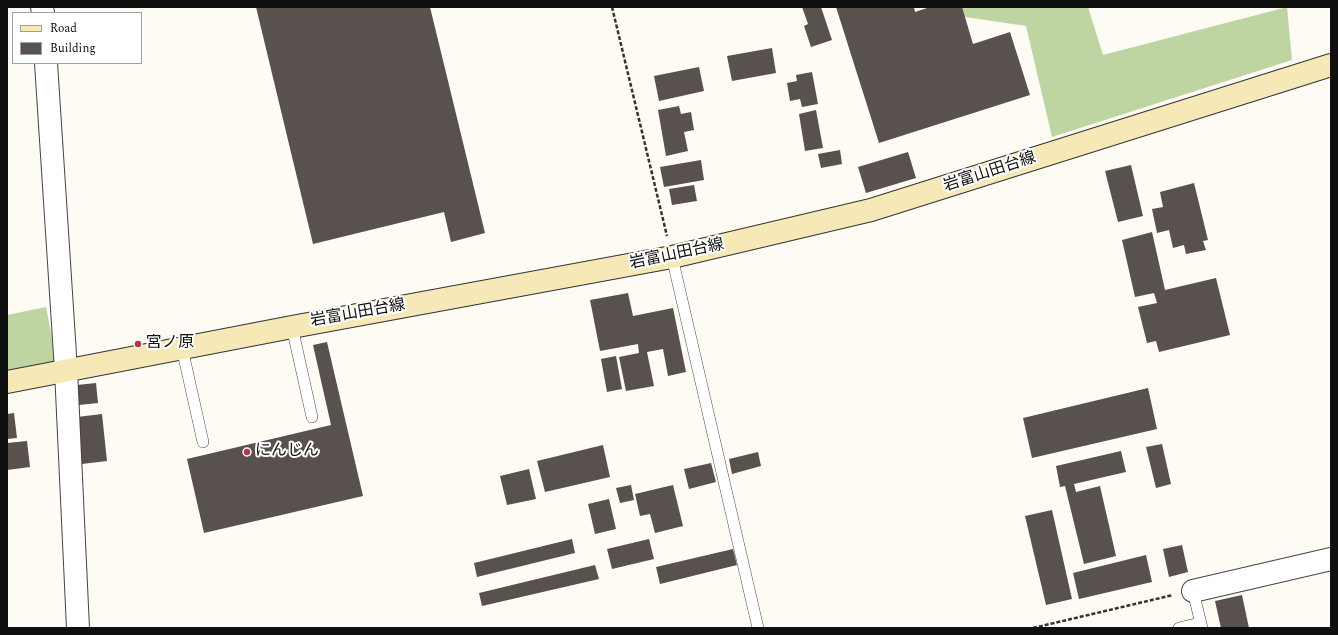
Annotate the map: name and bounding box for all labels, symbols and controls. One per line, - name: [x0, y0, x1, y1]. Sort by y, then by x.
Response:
- legend: [12, 12, 142, 64]
- text: Road: [50, 19, 77, 38]
- text: Building: [50, 39, 96, 58]
- street label: 岩富山田台線: [941, 149, 1039, 197]
- street label: 岩富山田台線: [628, 236, 726, 274]
- street label: 岩富山田台線: [309, 296, 407, 332]
- place label: 宮ノ原: [146, 334, 194, 354]
- marker: 宮ノ原: [133, 339, 143, 349]
- place label: にんじん: [255, 442, 319, 462]
- marker: にんじん: [242, 447, 252, 457]

